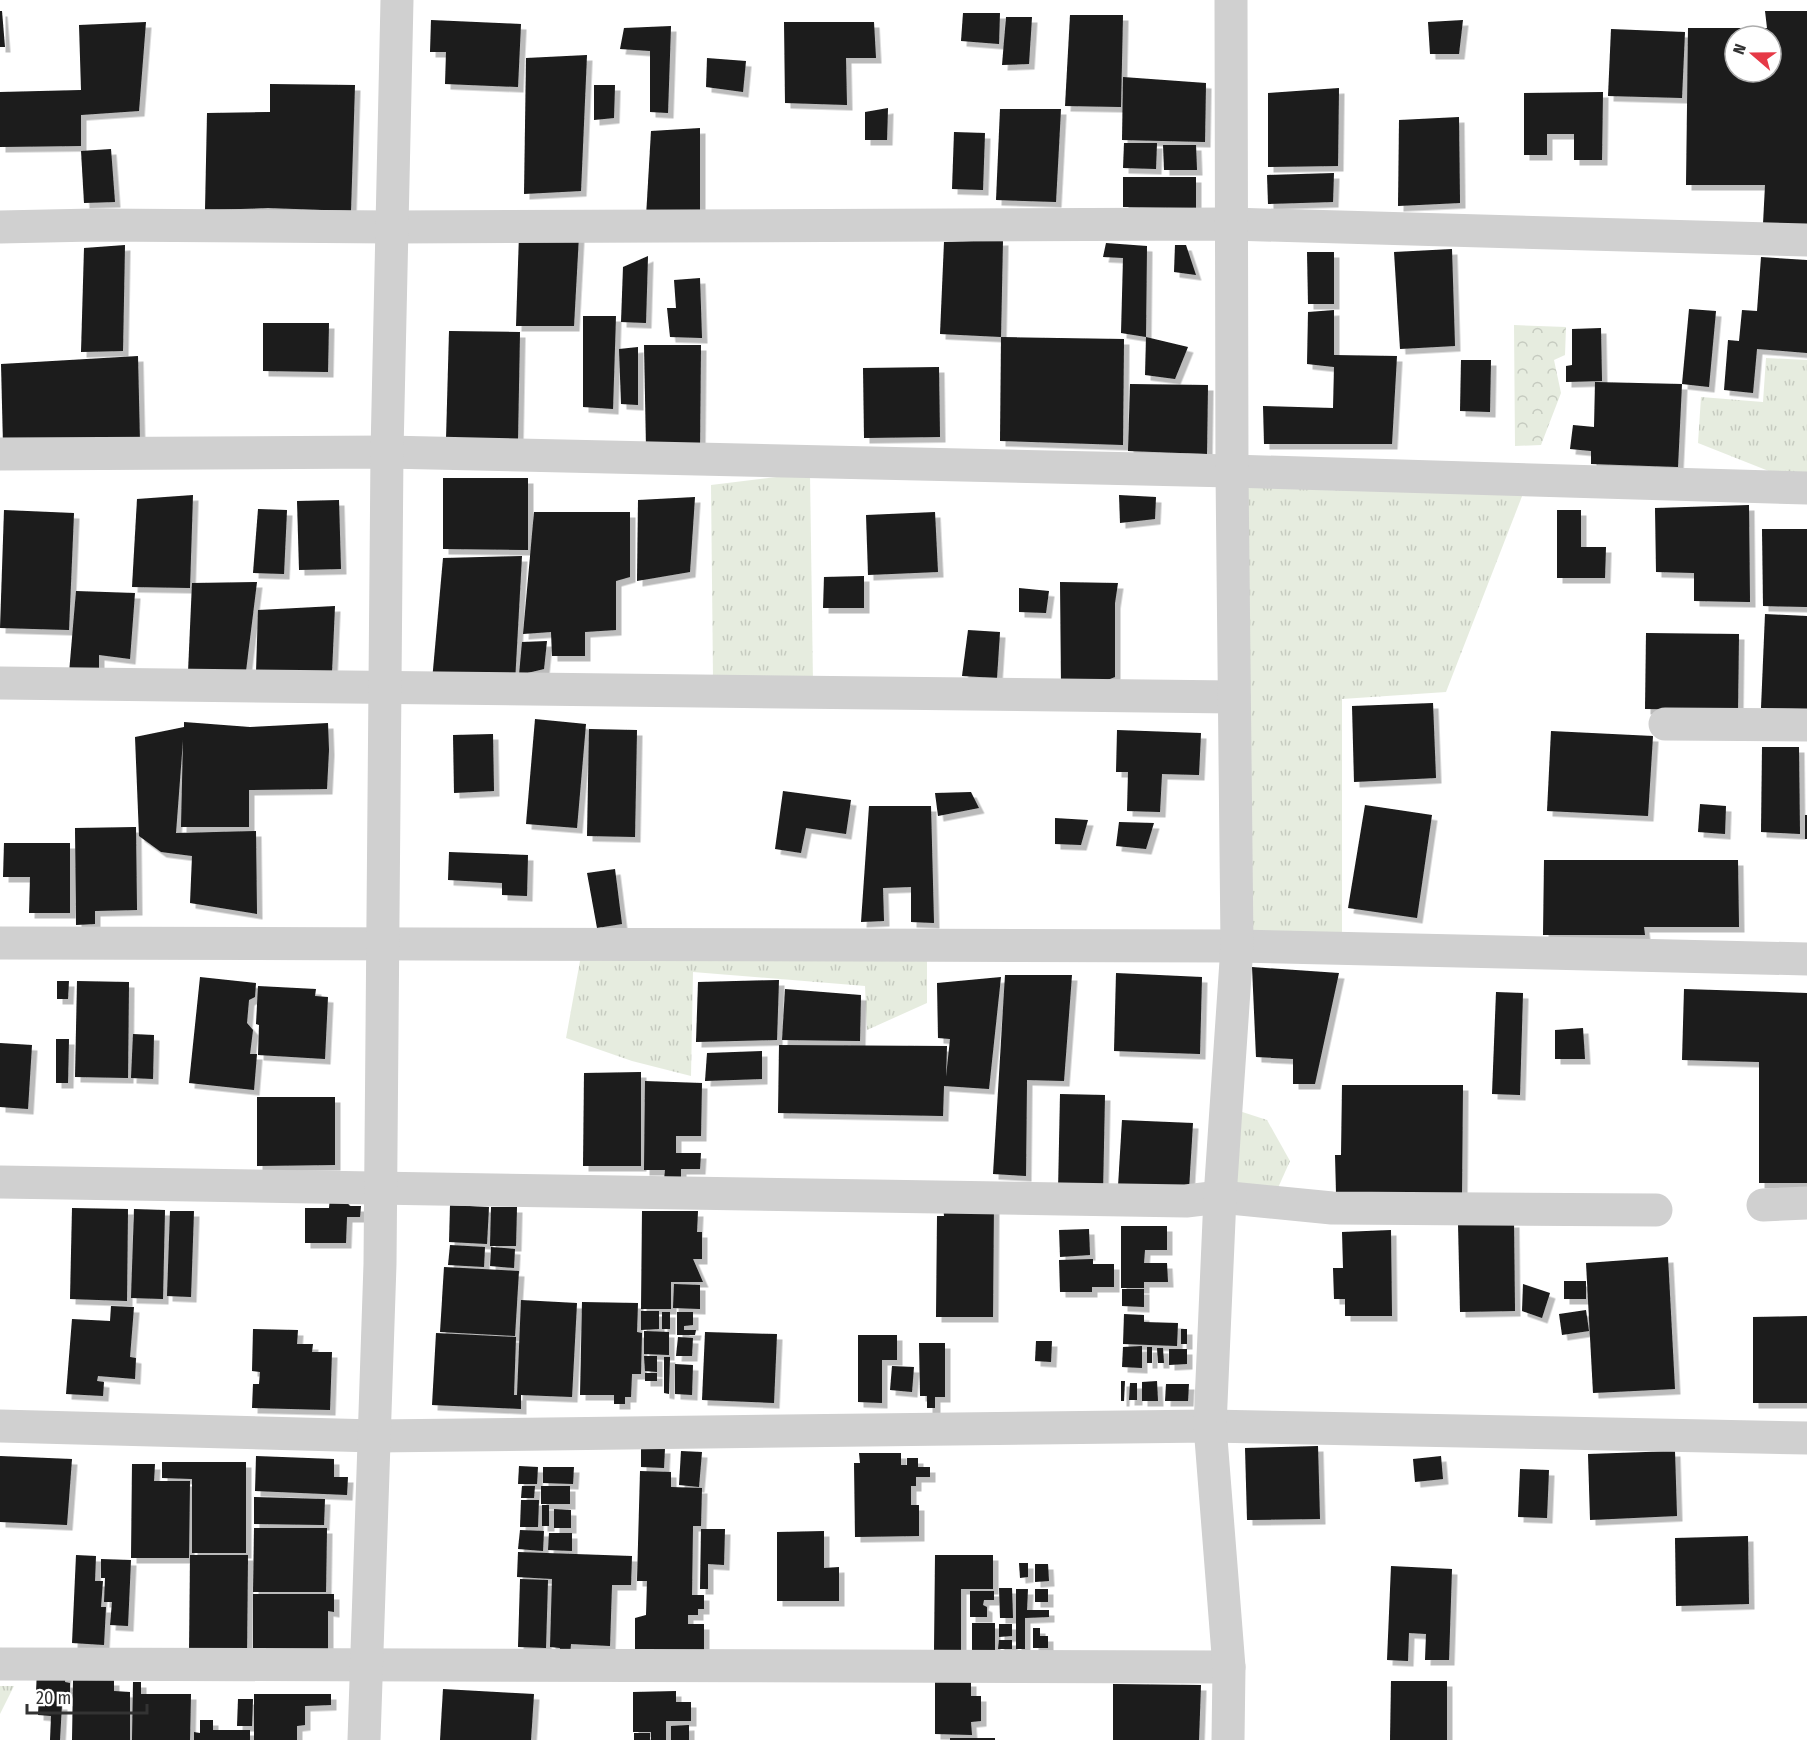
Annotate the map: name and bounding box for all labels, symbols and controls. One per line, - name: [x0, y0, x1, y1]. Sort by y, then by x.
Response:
- north arrow: [1723, 24, 1783, 84]
- text: N: [1729, 41, 1750, 57]
- scale bar: [27, 1677, 147, 1715]
- text: 20 m: [36, 1687, 71, 1709]

